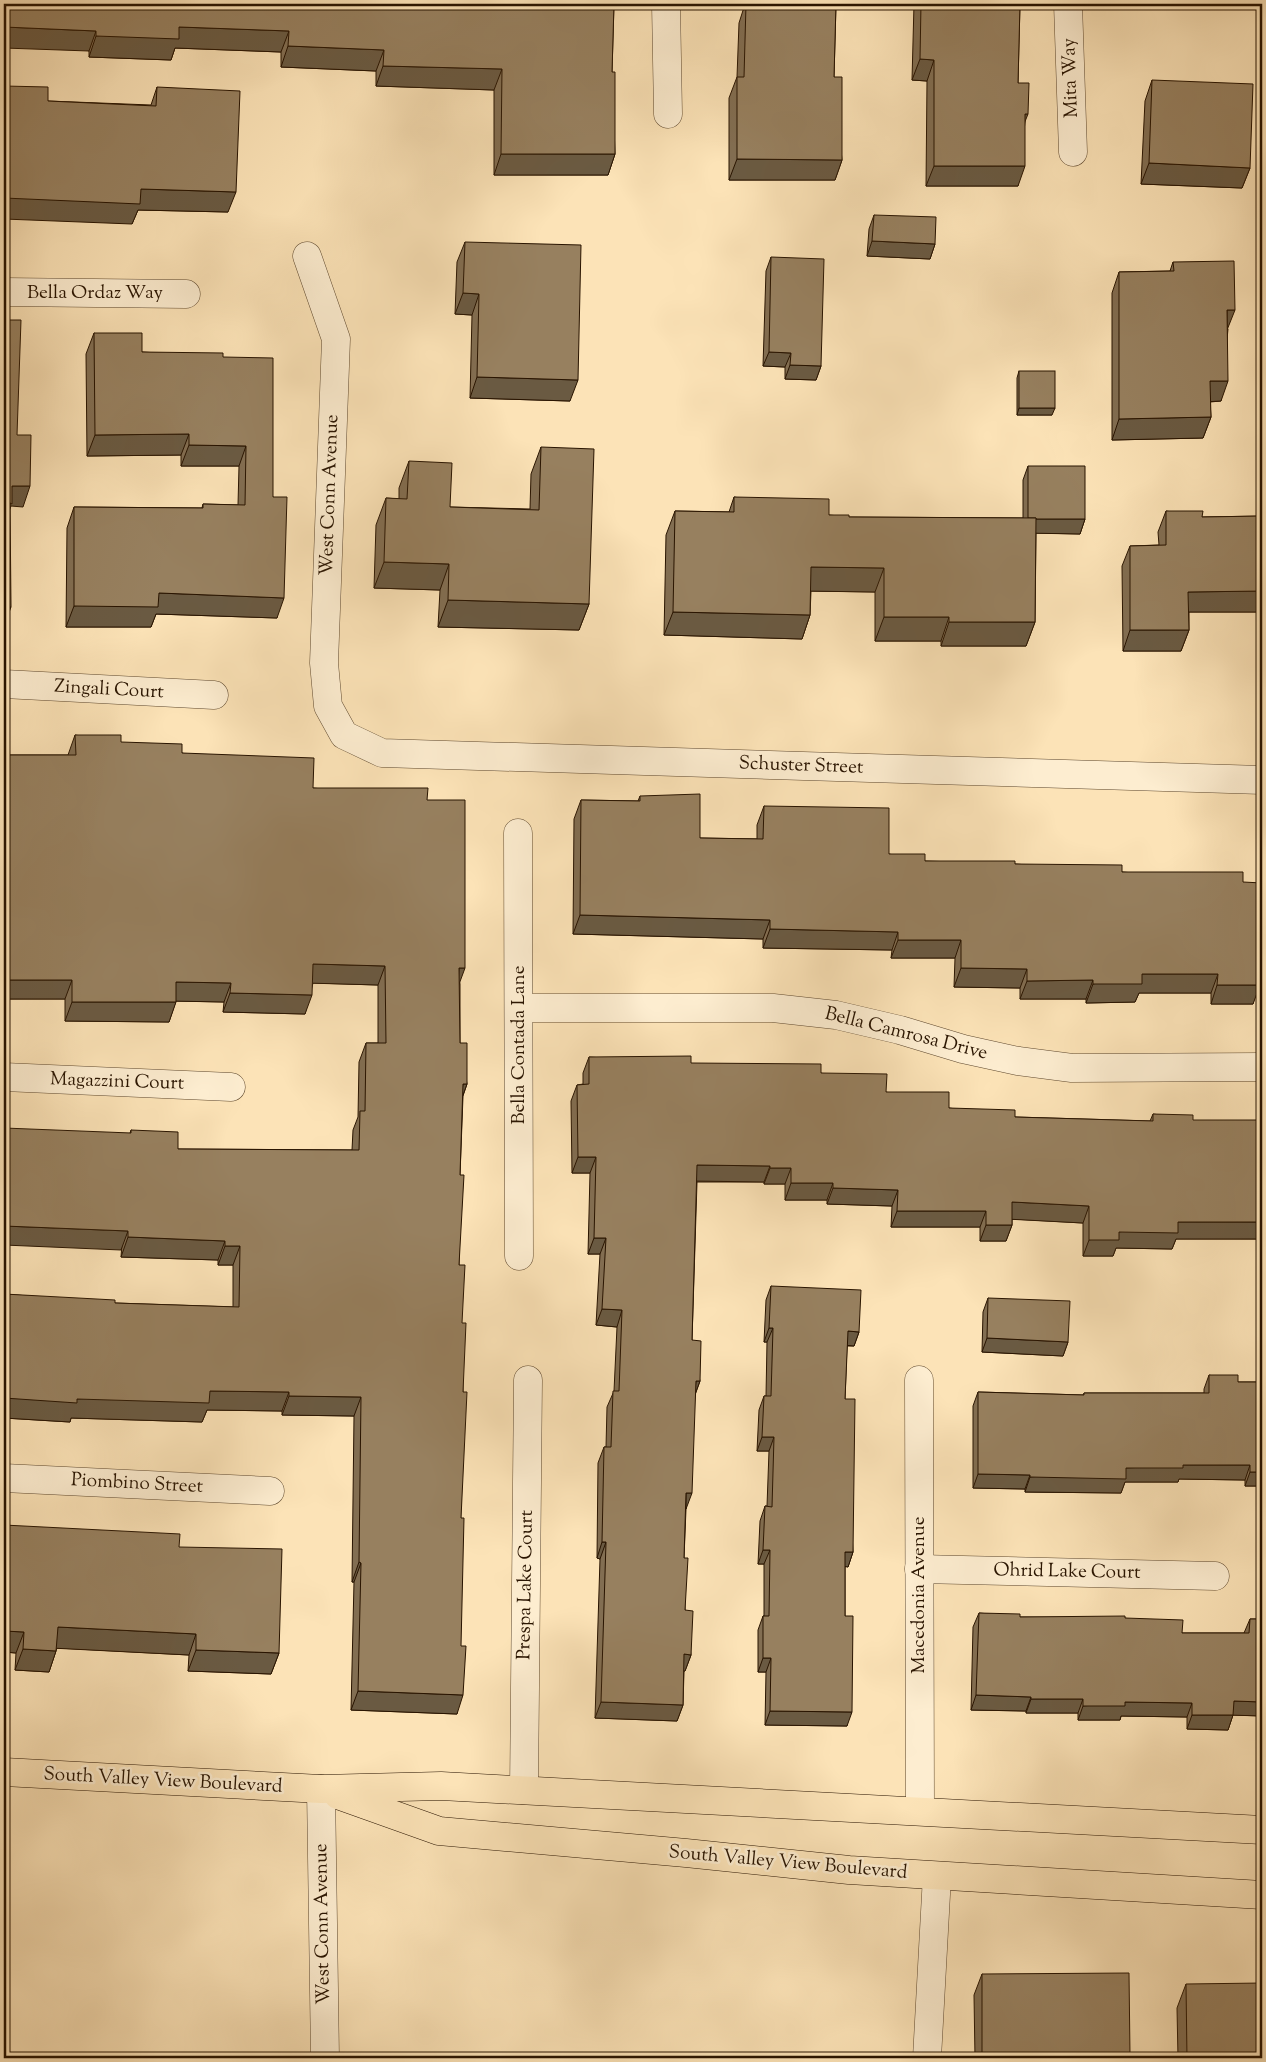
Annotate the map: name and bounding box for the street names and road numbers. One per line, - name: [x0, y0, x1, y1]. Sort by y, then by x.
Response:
- street label: Mita Way: [1056, 37, 1086, 118]
- street label: Bella Ordaz Way: [27, 280, 164, 307]
- street label: West Conn Avenue: [314, 414, 346, 576]
- street label: Zingali Court: [54, 674, 165, 706]
- street label: Schuster Street: [738, 750, 864, 782]
- street label: Bella Contada Lane: [506, 965, 533, 1125]
- street label: Bella Camrosa Drive: [822, 1001, 990, 1067]
- street label: Magazzini Court: [49, 1066, 185, 1098]
- street label: Piombino Street: [70, 1467, 204, 1501]
- street label: Prespa Lake Court: [511, 1509, 541, 1660]
- street label: Macedonia Avenue: [906, 1516, 933, 1674]
- street label: Ohrid Lake Court: [993, 1557, 1141, 1587]
- street label: South Valley View Boulevard: [43, 1761, 284, 1801]
- street label: South Valley View Boulevard: [668, 1839, 909, 1887]
- street label: West Conn Avenue: [308, 1843, 338, 2005]

